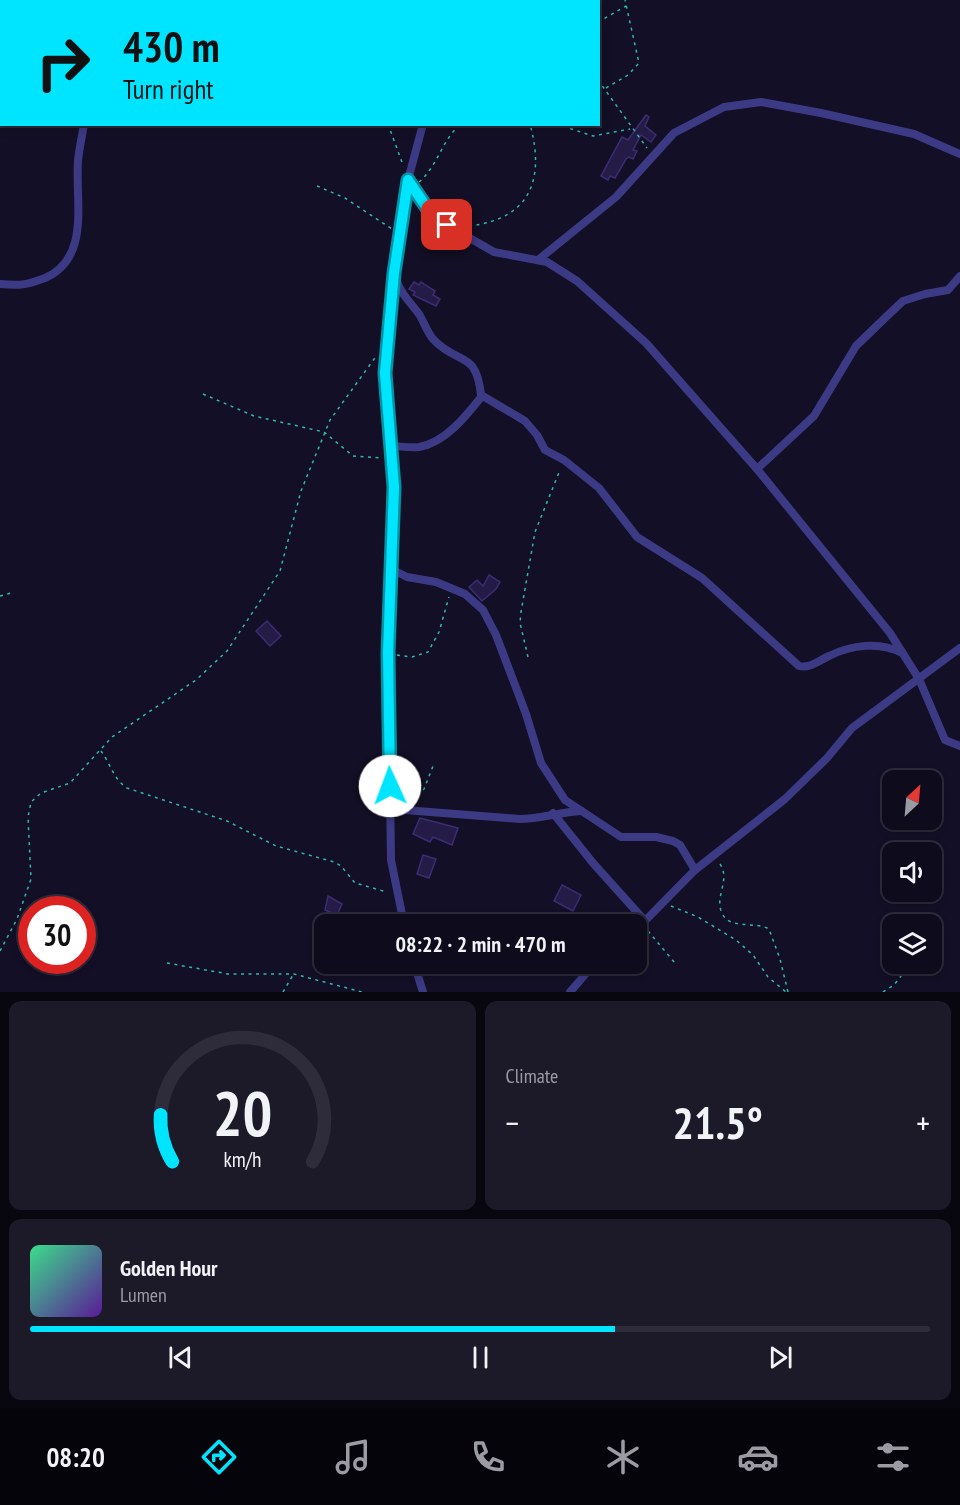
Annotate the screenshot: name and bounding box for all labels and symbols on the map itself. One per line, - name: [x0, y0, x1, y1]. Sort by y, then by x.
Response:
- pin: [421, 199, 472, 250]
- position arrow: [358, 754, 422, 818]
- north arrow: [882, 770, 942, 830]
- speed limit sign: 30: [18, 896, 96, 974]

